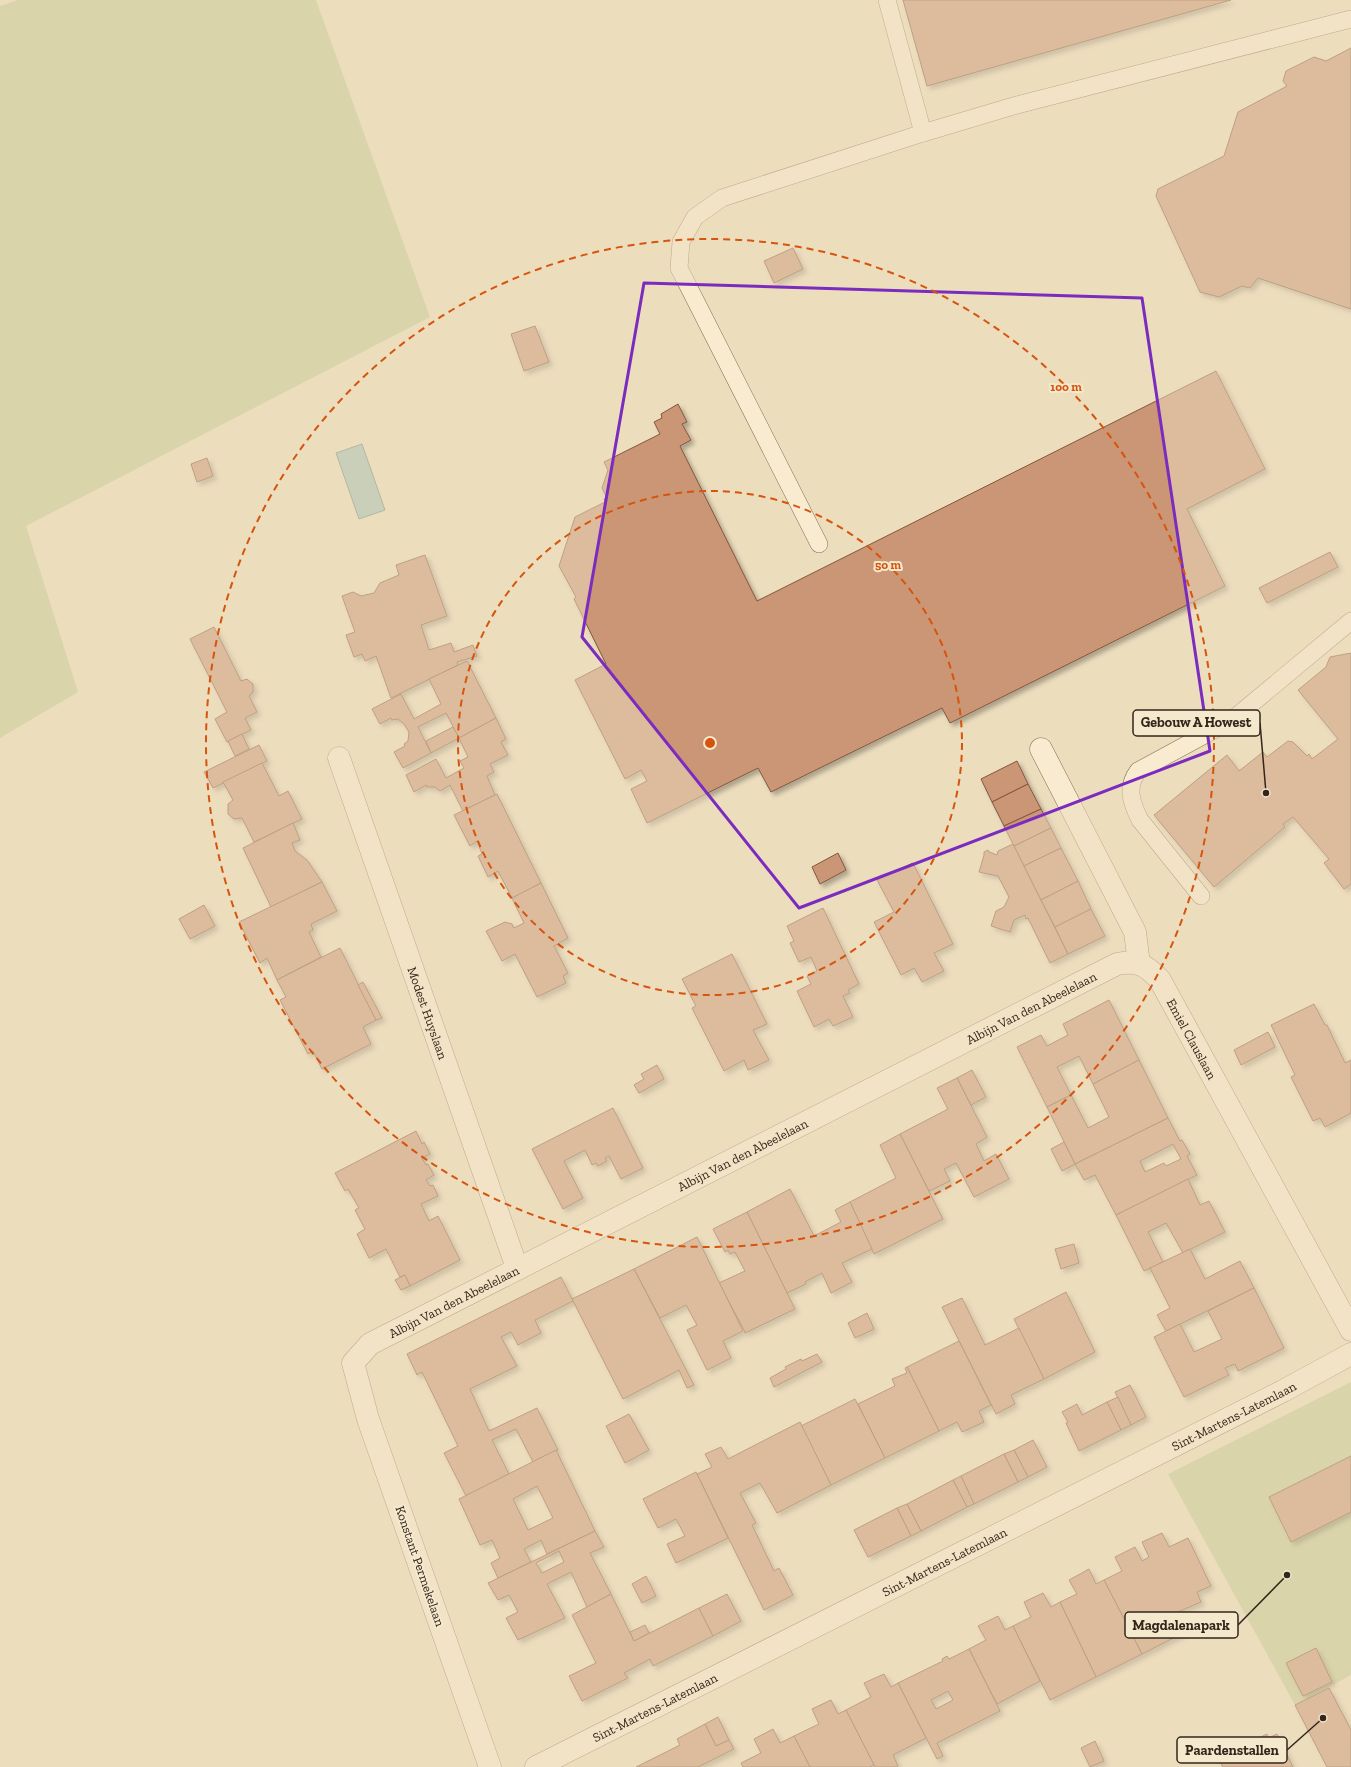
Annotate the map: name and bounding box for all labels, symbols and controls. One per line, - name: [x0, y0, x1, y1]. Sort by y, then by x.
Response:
- text: 100 m: [1050, 380, 1082, 394]
- text: 50 m: [875, 558, 901, 572]
- callout: Gebouw A Howest: [1133, 710, 1260, 736]
- text: Gebouw A Howest: [1141, 714, 1252, 731]
- centre of rings: [703, 736, 717, 750]
- street label: Modest Huyslaan: [405, 965, 451, 1062]
- street label: Albijn Van den Abeelelaan: [964, 968, 1099, 1047]
- street label: Emiel Clauslaan: [1164, 996, 1220, 1082]
- street label: Albijn Van den Abeelelaan: [675, 1115, 810, 1194]
- street label: Albijn Van den Abeelelaan: [386, 1262, 522, 1341]
- street label: Sint-Martens-Latemlaan: [1169, 1378, 1299, 1453]
- street label: Konstant Permekelaan: [392, 1504, 448, 1629]
- street label: Sint-Martens-Latemlaan: [879, 1524, 1009, 1599]
- callout: Magdalenapark: [1125, 1612, 1238, 1638]
- text: Magdalenapark: [1132, 1617, 1230, 1634]
- street label: Sint-Martens-Latemlaan: [590, 1669, 720, 1745]
- callout: Paardenstallen: [1177, 1737, 1287, 1763]
- text: Paardenstallen: [1185, 1742, 1280, 1759]

